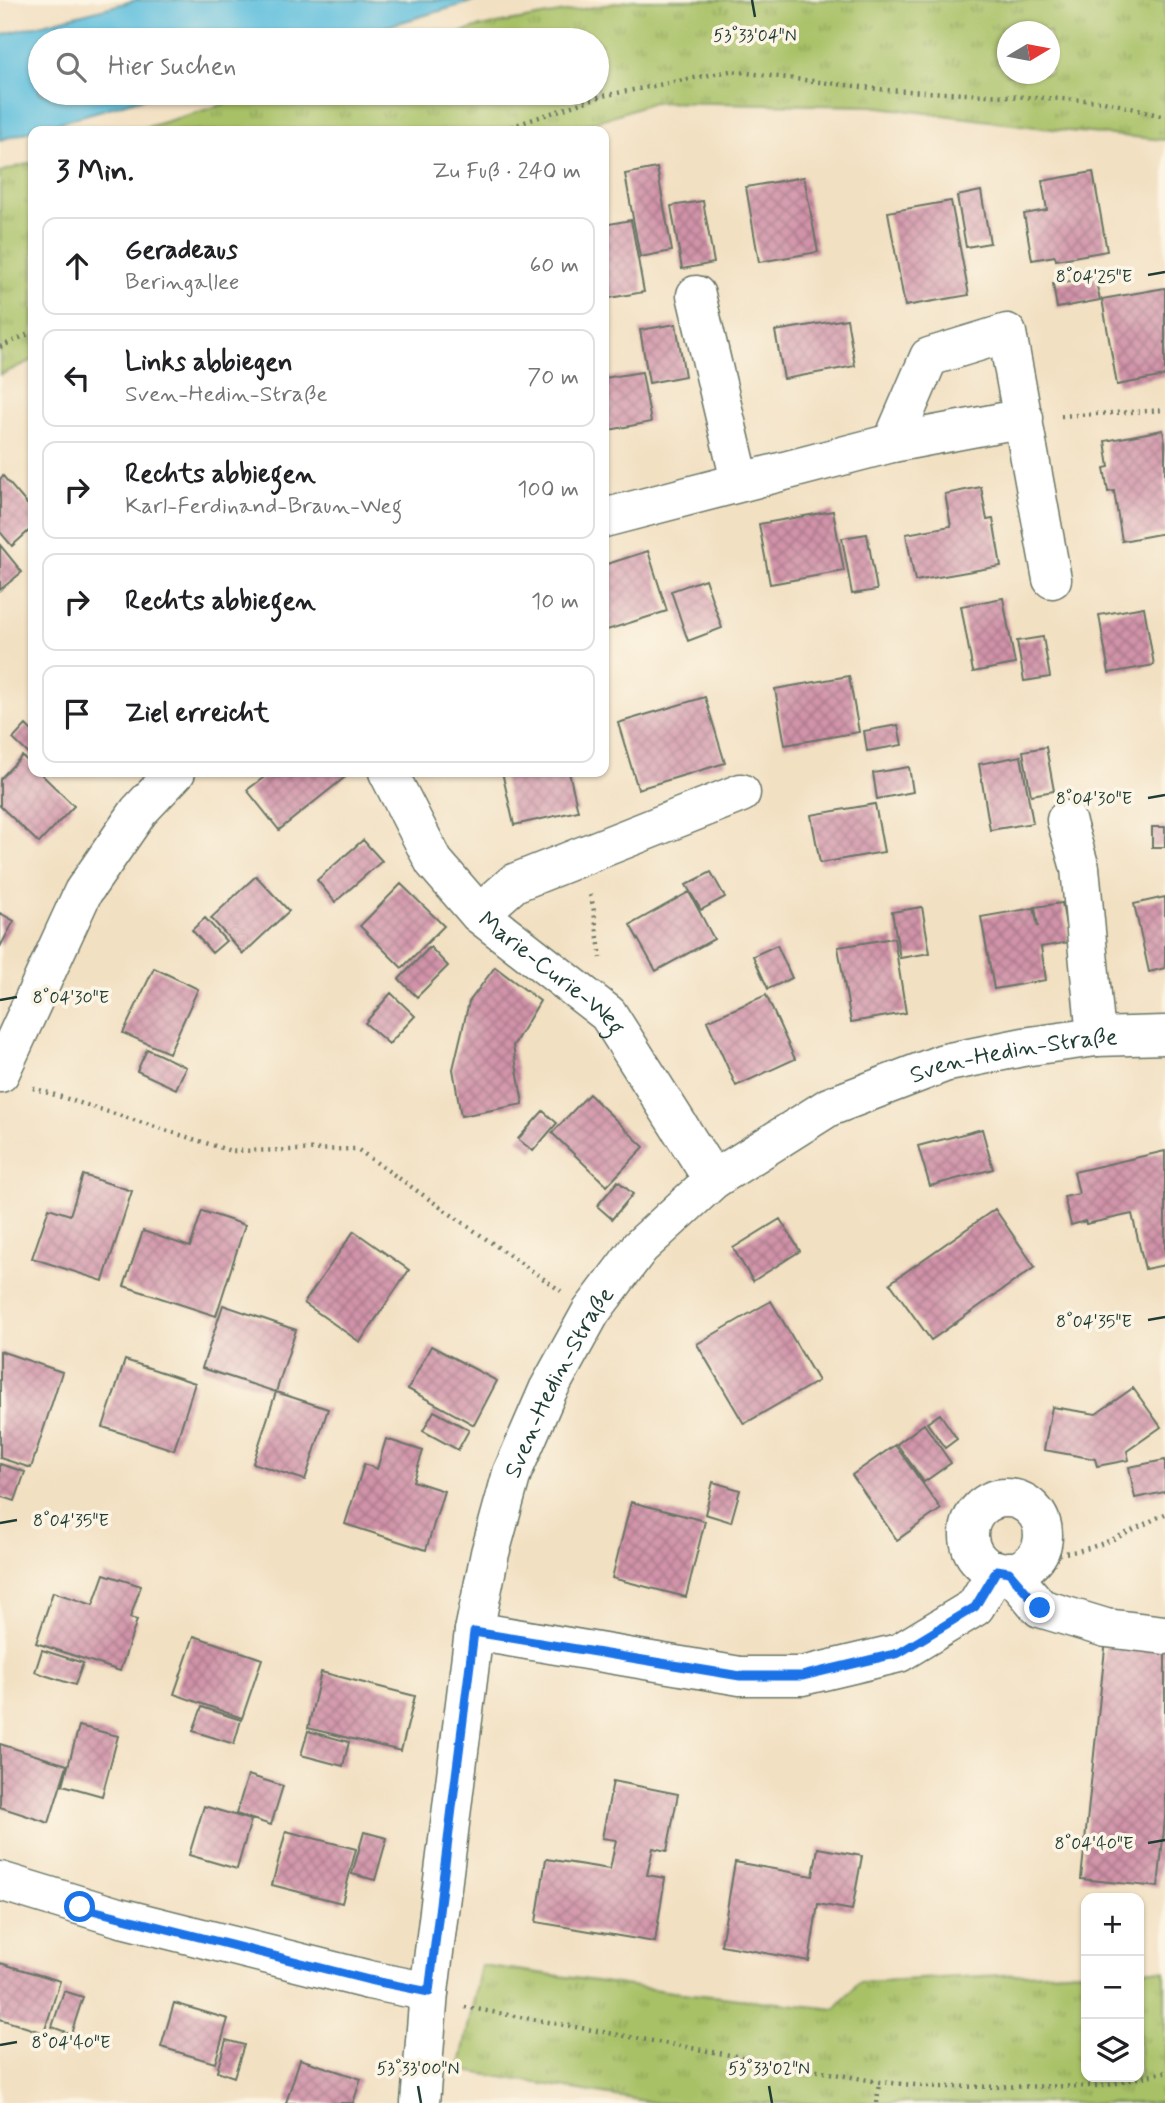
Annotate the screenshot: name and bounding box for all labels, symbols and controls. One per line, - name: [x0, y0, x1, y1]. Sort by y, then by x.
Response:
- north arrow: [997, 21, 1060, 84]
- text: 53°33'04"N: [713, 24, 797, 48]
- search box: [28, 28, 609, 105]
- icon: search: [52, 48, 90, 86]
- text: Hier suchen: [108, 50, 236, 84]
- text: 3 Min.: [56, 152, 134, 191]
- text: Zu Fuß · 240 m: [432, 157, 581, 187]
- text: Geradeaus: [125, 234, 238, 268]
- icon: ahead: [58, 247, 96, 285]
- text: 60 m: [530, 251, 579, 281]
- text: 8°04'25"E: [1056, 265, 1132, 289]
- text: Beringallee: [125, 268, 239, 298]
- text: Links abbiegen: [125, 346, 293, 380]
- icon: left: [58, 359, 96, 397]
- text: 70 m: [527, 363, 579, 393]
- text: Sven-Hedin-Straße: [125, 380, 328, 410]
- text: Rechts abbiegen: [125, 458, 316, 492]
- icon: right: [58, 471, 96, 509]
- text: 100 m: [517, 475, 579, 505]
- text: Karl-Ferdinand-Braun-Weg: [125, 492, 402, 522]
- icon: right: [58, 583, 96, 621]
- text: Rechts abbiegen: [125, 585, 316, 619]
- text: 10 m: [531, 587, 579, 617]
- icon: arrive: [58, 695, 96, 733]
- text: Ziel erreicht: [125, 697, 269, 731]
- text: 8°04'30"E: [1056, 787, 1132, 811]
- street label: Marie-Curie-Weg: [471, 905, 631, 1043]
- text: 8°04'30"E: [33, 986, 109, 1010]
- street label: Sven-Hedin-Straße: [906, 1022, 1118, 1092]
- street label: Sven-Hedin-Straße: [498, 1281, 622, 1483]
- text: 8°04'35"E: [1056, 1310, 1132, 1334]
- text: 8°04'35"E: [33, 1509, 109, 1533]
- route end: [1024, 1592, 1055, 1623]
- text: 8°04'40"E: [1055, 1832, 1133, 1856]
- route start: [64, 1891, 95, 1922]
- map controls: [1081, 1893, 1144, 2082]
- button: +: [1081, 1893, 1144, 1956]
- button: −: [1081, 1956, 1144, 2019]
- button: layers: [1081, 2019, 1144, 2082]
- text: 8°04'40"E: [32, 2031, 110, 2055]
- text: 53°33'00"N: [377, 2057, 459, 2081]
- text: 53°33'02"N: [728, 2057, 810, 2081]

